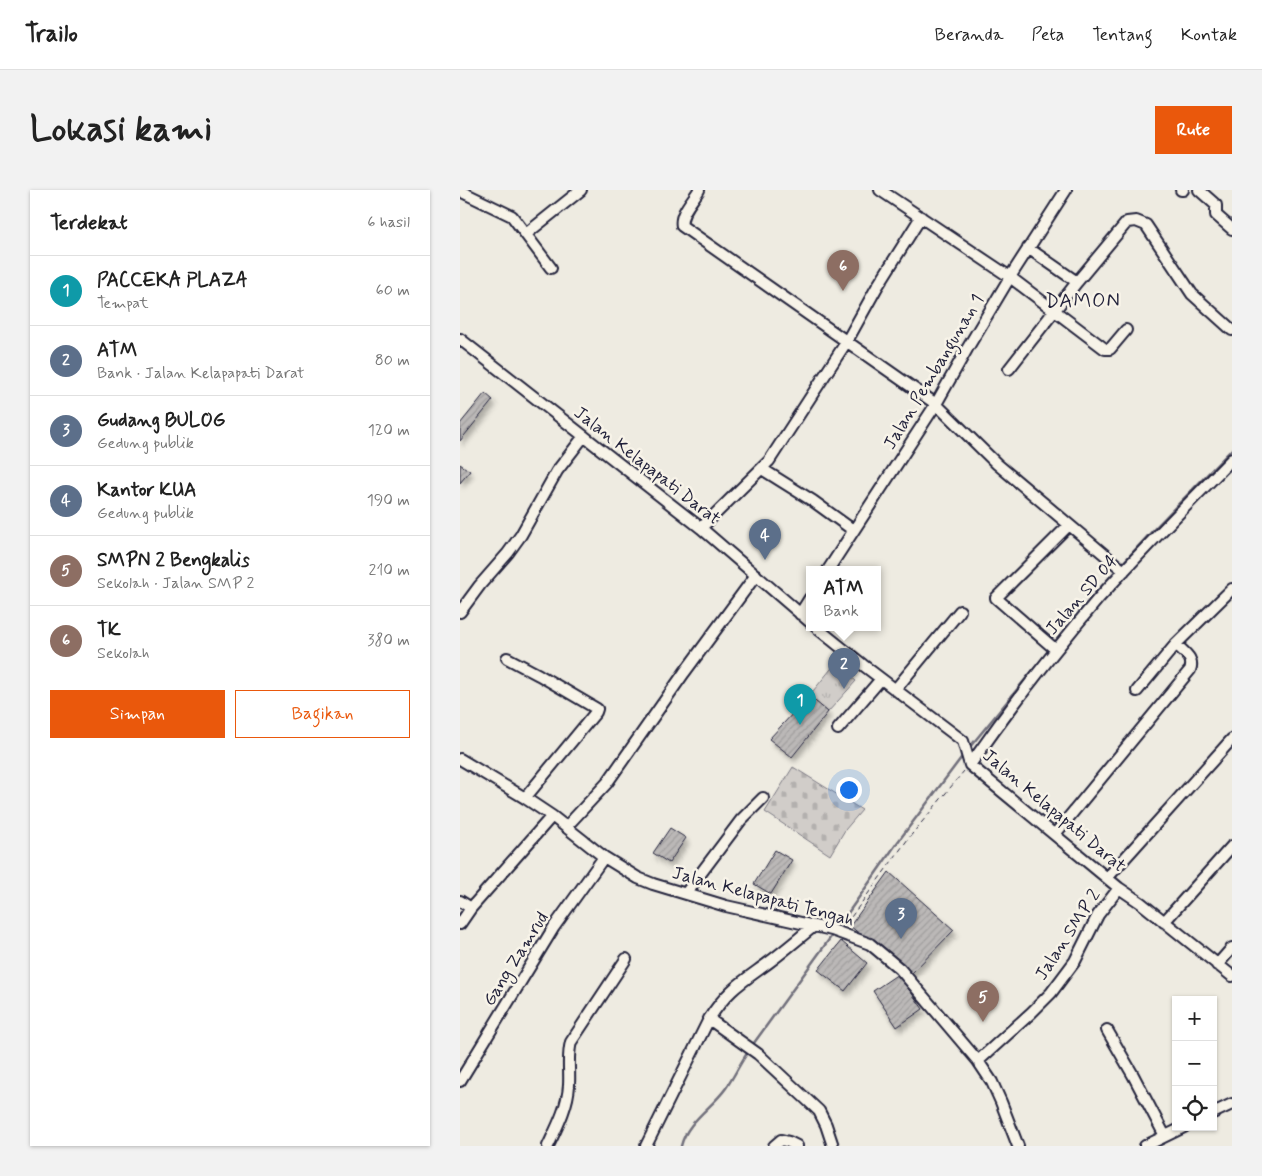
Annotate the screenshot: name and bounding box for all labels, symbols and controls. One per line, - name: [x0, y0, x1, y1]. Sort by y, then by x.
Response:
- text: Trailo: [25, 19, 78, 50]
- text: Beranda: [934, 23, 1003, 47]
- text: Peta: [1031, 23, 1064, 47]
- text: Tentang: [1092, 23, 1153, 47]
- text: Kontak: [1181, 23, 1237, 47]
- button: Rute: [1155, 106, 1232, 154]
- text: Lokasi kami: [30, 107, 212, 153]
- text: Terdekat: [50, 209, 128, 237]
- text: 6 hasil: [367, 212, 410, 233]
- pin: 6: [827, 250, 859, 291]
- text: PACCEKA PLAZA: [97, 268, 248, 293]
- text: 1: [62, 280, 70, 301]
- text: 60 m: [376, 280, 410, 301]
- district label: DAMON: [1045, 288, 1121, 315]
- street label: Jalan Pembangunan 1: [878, 290, 992, 455]
- text: Tempat: [97, 293, 149, 314]
- text: ATM: [97, 338, 137, 363]
- text: 2: [62, 350, 70, 371]
- text: 80 m: [375, 350, 410, 371]
- text: Bank · Jalan Kelapapati Darat: [97, 363, 305, 384]
- street label: Jalan Kelapapati Darat: [569, 401, 725, 531]
- text: Gudang BULOG: [97, 408, 225, 433]
- text: 3: [62, 420, 70, 441]
- text: 120 m: [368, 420, 410, 441]
- text: Gedung publik: [97, 433, 194, 454]
- text: Kantor KUA: [97, 478, 196, 503]
- text: 4: [61, 490, 71, 511]
- text: 190 m: [367, 490, 410, 511]
- text: Gedung publik: [97, 503, 194, 524]
- pin: 4: [749, 519, 781, 560]
- text: SMPN 2 Bengkalis: [97, 548, 250, 573]
- street label: Jalan SD 04: [1040, 550, 1124, 640]
- text: 5: [61, 560, 71, 581]
- text: 210 m: [369, 560, 410, 581]
- popup: [806, 566, 881, 631]
- text: Sekolah · Jalan SMP 2: [97, 573, 254, 594]
- text: ATM: [823, 576, 864, 601]
- text: Bank: [823, 601, 859, 622]
- text: TK: [97, 618, 121, 643]
- text: 6: [62, 630, 70, 651]
- text: 380 m: [367, 630, 410, 651]
- text: Sekolah: [97, 643, 150, 664]
- pin: 2: [828, 648, 860, 689]
- pin: 1: [784, 684, 816, 725]
- button: Simpan: [50, 690, 225, 738]
- button: Bagikan: [235, 690, 410, 738]
- street label: Jalan Kelapapati Darat: [977, 744, 1131, 878]
- your location: [836, 777, 862, 803]
- street label: Jalan Kelapapati Tengah: [669, 861, 857, 934]
- street label: Jalan SMP 2: [1030, 885, 1106, 985]
- pin: 3: [885, 898, 917, 939]
- street label: Gang Zamrud: [478, 907, 555, 1011]
- pin: 5: [967, 981, 999, 1022]
- map controls: [1172, 996, 1217, 1131]
- button: +: [1172, 996, 1217, 1041]
- button: −: [1172, 1041, 1217, 1086]
- button: locate: [1172, 1086, 1217, 1131]

